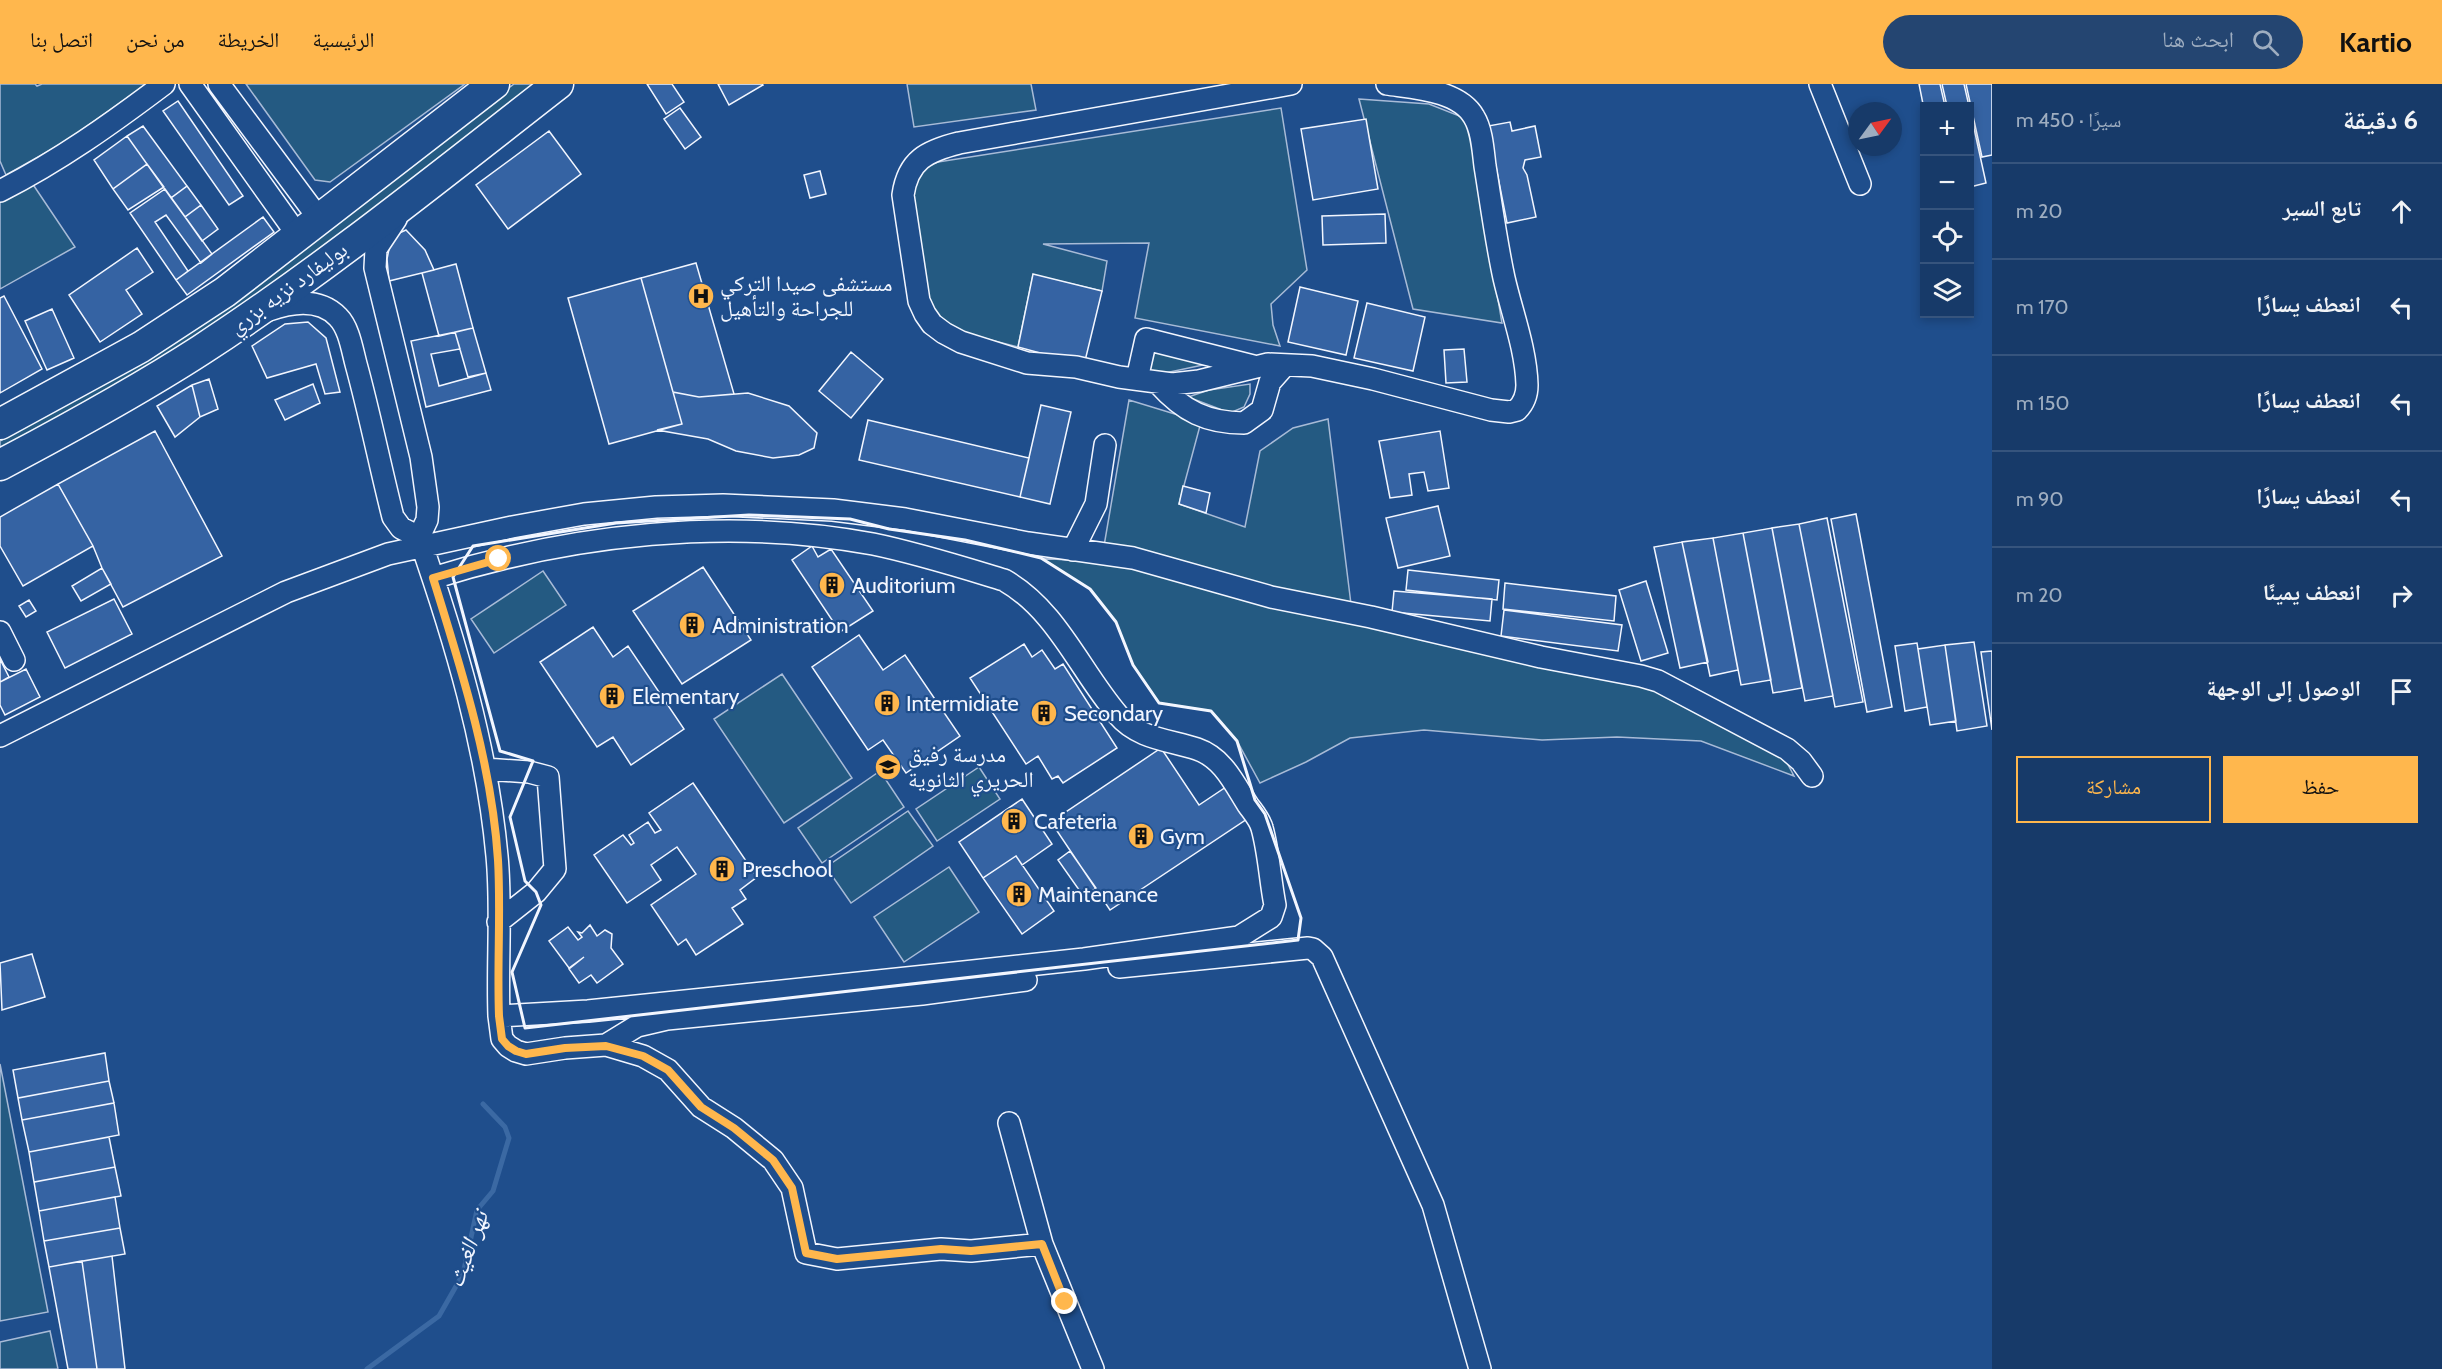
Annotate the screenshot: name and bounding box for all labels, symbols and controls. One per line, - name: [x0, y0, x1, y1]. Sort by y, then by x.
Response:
- search box: [1883, 15, 2303, 69]
- text: Kartio: [2339, 25, 2412, 59]
- text: ابحث هنا: [2162, 26, 2234, 53]
- icon: search: [2249, 26, 2282, 59]
- text: اتصل بنا: [30, 27, 93, 52]
- text: من نحن: [126, 27, 185, 52]
- text: الخريطة: [218, 27, 279, 52]
- text: الرئيسية: [312, 27, 375, 52]
- north arrow: [1848, 102, 1902, 156]
- map controls: [1920, 102, 1974, 318]
- button: +: [1920, 102, 1974, 156]
- text: 6 دقيقة: [2343, 104, 2418, 136]
- text: سيرًا · 450 m: [2016, 108, 2121, 132]
- button: −: [1920, 156, 1974, 210]
- text: تابع السير: [2283, 195, 2361, 222]
- icon: ahead: [2385, 195, 2418, 228]
- text: 20 m: [2016, 199, 2063, 223]
- button: locate: [1920, 210, 1974, 264]
- street label: بوليفارد نزيه بزري: [223, 236, 355, 343]
- button: layers: [1920, 264, 1974, 318]
- place label: مستشفى صيدا التركي للجراحة والتأهيل: [720, 270, 892, 322]
- hospital icon: مستشفى صيدا التركي للجراحة والتأهيل: [686, 281, 716, 311]
- text: انعطف يسارًا: [2256, 291, 2361, 318]
- icon: left: [2385, 291, 2418, 324]
- text: 170 m: [2016, 295, 2068, 319]
- text: انعطف يسارًا: [2256, 387, 2361, 414]
- icon: left: [2385, 387, 2418, 420]
- text: 150 m: [2016, 391, 2069, 415]
- text: انعطف يسارًا: [2256, 483, 2361, 510]
- icon: left: [2385, 483, 2418, 516]
- text: 90 m: [2016, 487, 2063, 511]
- route start: [485, 545, 511, 571]
- building icon: Auditorium: [817, 570, 847, 600]
- place label: Auditorium: [852, 572, 956, 599]
- text: انعطف يمينًا: [2263, 579, 2361, 606]
- icon: right: [2385, 579, 2418, 612]
- text: 20 m: [2016, 583, 2063, 607]
- building icon: Administration: [677, 610, 707, 640]
- place label: Administration: [712, 612, 849, 639]
- text: الوصول إلى الوجهة: [2206, 675, 2361, 702]
- icon: arrive: [2385, 675, 2418, 708]
- building icon: Elementary: [597, 681, 627, 711]
- place label: Elementary: [632, 683, 739, 710]
- building icon: Intermidiate: [872, 688, 902, 718]
- place label: Intermidiate: [906, 690, 1019, 717]
- building icon: Secondary: [1029, 698, 1059, 728]
- place label: Secondary: [1064, 700, 1163, 727]
- place label: مدرسة رفيق الحريري الثانوية: [908, 741, 1034, 796]
- school or university icon: مدرسة رفيق الحريري الثانوية: [873, 752, 903, 782]
- button: مشاركة: [2016, 756, 2211, 823]
- button: حفظ: [2223, 756, 2418, 823]
- building icon: Cafeteria: [999, 806, 1029, 836]
- place label: Cafeteria: [1034, 808, 1118, 835]
- building icon: Gym: [1126, 821, 1156, 851]
- place label: Gym: [1160, 823, 1205, 850]
- building icon: Preschool: [707, 854, 737, 884]
- place label: Preschool: [742, 856, 834, 883]
- building icon: Maintenance: [1004, 879, 1034, 909]
- place label: Maintenance: [1038, 881, 1158, 908]
- water label: نهر الغيث: [440, 1203, 496, 1291]
- route end: [1051, 1288, 1077, 1314]

